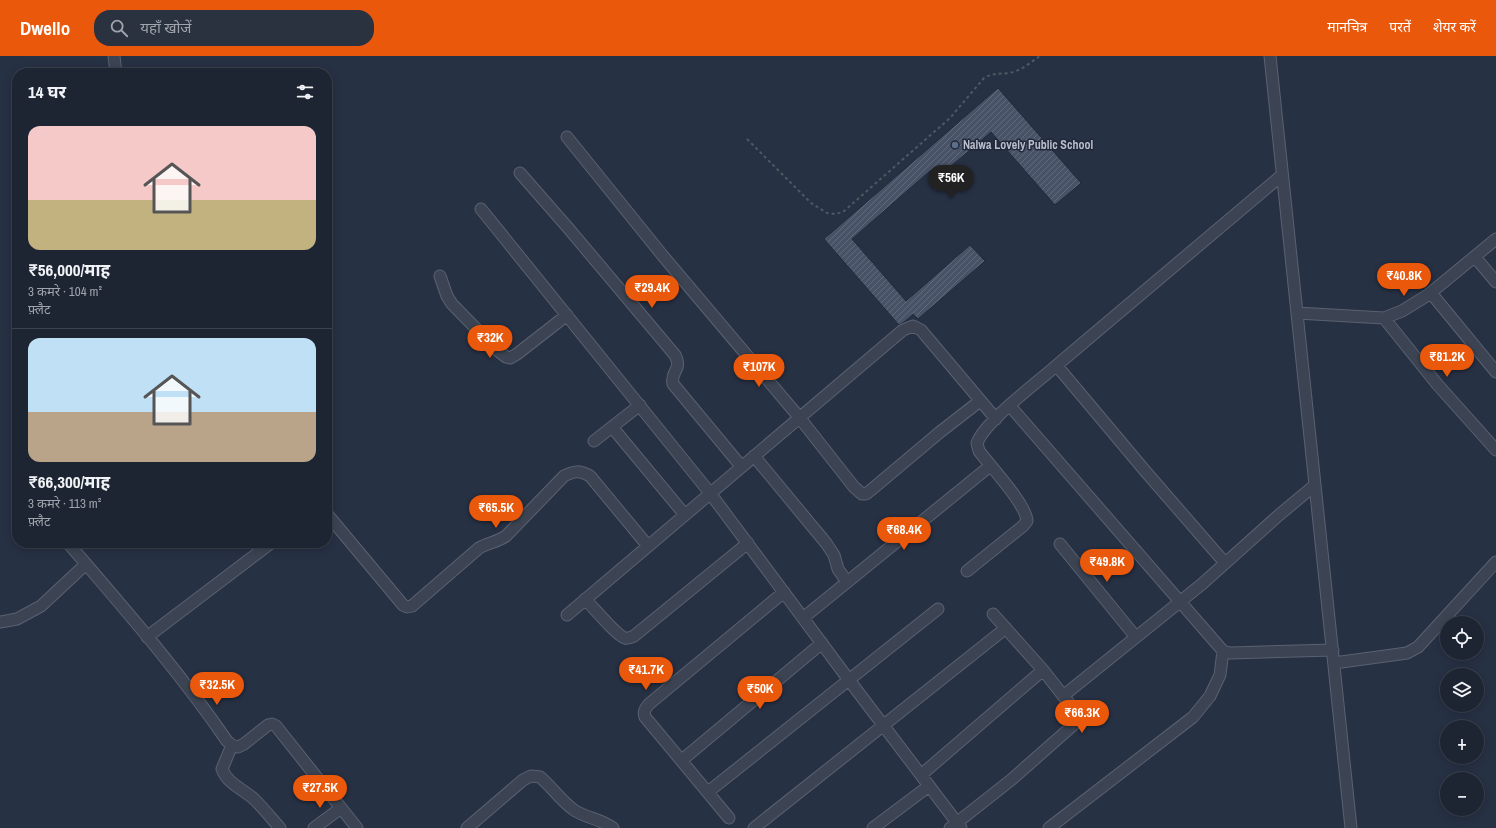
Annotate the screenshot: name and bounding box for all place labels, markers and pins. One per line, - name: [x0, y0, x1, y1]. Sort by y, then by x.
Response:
- place label: Nalwa Lovely Public School: [963, 137, 1093, 153]
- marker: Nalwa Lovely Public School: [950, 140, 960, 150]
- pin: ₹56K: [927, 165, 975, 199]
- pin: ₹40.8K: [1371, 263, 1437, 297]
- pin: ₹29.4K: [619, 275, 685, 309]
- pin: ₹32K: [466, 325, 514, 359]
- pin: ₹81.2K: [1414, 344, 1480, 378]
- pin: ₹107K: [731, 354, 787, 388]
- pin: ₹65.5K: [463, 495, 529, 529]
- pin: ₹68.4K: [871, 517, 937, 551]
- pin: ₹49.8K: [1074, 549, 1140, 583]
- pin: ₹41.7K: [613, 657, 679, 691]
- pin: ₹32.5K: [184, 672, 250, 706]
- pin: ₹50K: [736, 676, 784, 710]
- pin: ₹66.3K: [1049, 700, 1115, 734]
- pin: ₹27.5K: [287, 775, 353, 809]

